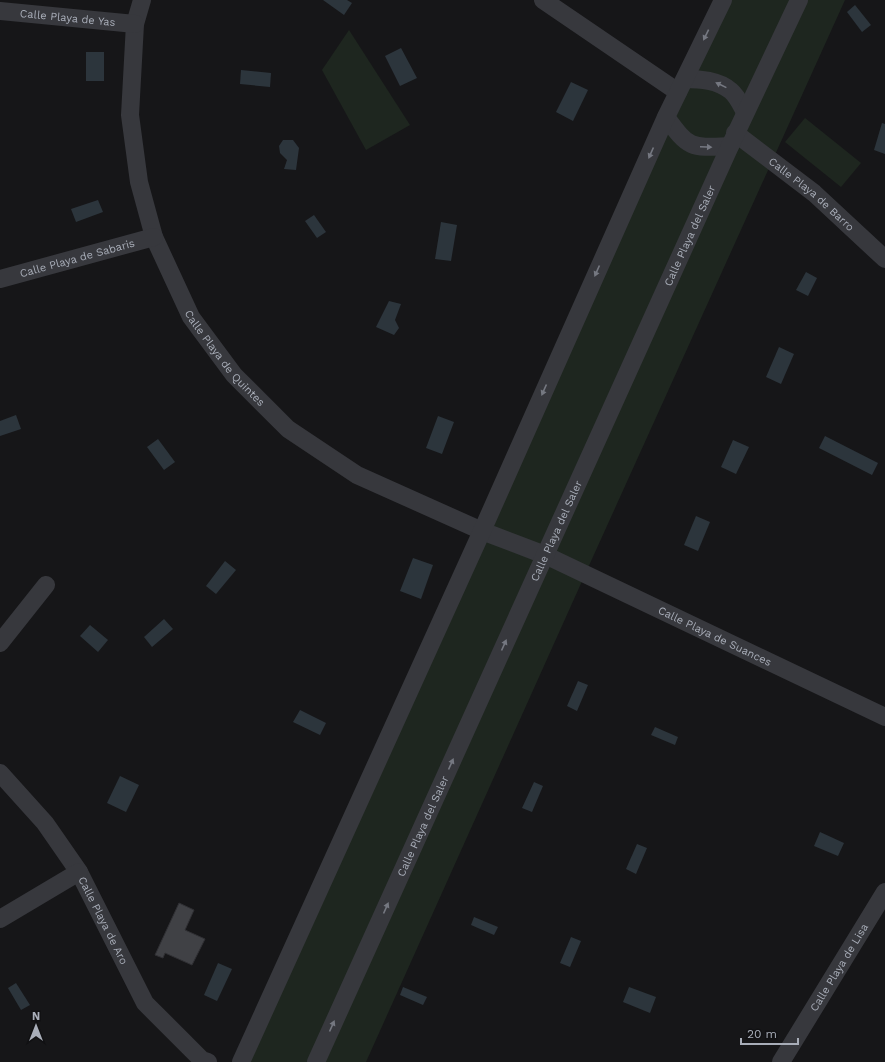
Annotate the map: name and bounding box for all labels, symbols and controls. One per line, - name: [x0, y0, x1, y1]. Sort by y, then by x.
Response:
- street label: Calle Playa de Yas: [19, 7, 116, 29]
- one-way arrow: [703, 29, 709, 41]
- one-way arrow: [715, 82, 726, 88]
- one-way arrow: [699, 143, 712, 150]
- one-way arrow: [647, 147, 653, 159]
- street label: Calle Playa de Barro: [766, 155, 857, 234]
- street label: Calle Playa del Saler: [662, 183, 719, 288]
- street label: Calle Playa de Sabaris: [18, 237, 136, 280]
- one-way arrow: [594, 266, 600, 278]
- street label: Calle Playa de Quintes: [182, 308, 267, 409]
- one-way arrow: [541, 384, 548, 396]
- street label: Calle Playa del Saler: [528, 478, 585, 583]
- street label: Calle Playa de Suances: [656, 604, 774, 669]
- one-way arrow: [501, 640, 507, 651]
- one-way arrow: [448, 758, 454, 769]
- street label: Calle Playa del Saler: [395, 773, 452, 879]
- street label: Calle Playa de Aro: [75, 874, 130, 967]
- one-way arrow: [383, 902, 389, 914]
- street label: Calle Playa de Lisa: [808, 921, 871, 1014]
- north arrow: [16, 1006, 56, 1046]
- text: N: [32, 1010, 40, 1023]
- one-way arrow: [330, 1020, 336, 1032]
- scale bar: [741, 1020, 798, 1046]
- text: 20 m: [747, 1027, 777, 1041]

